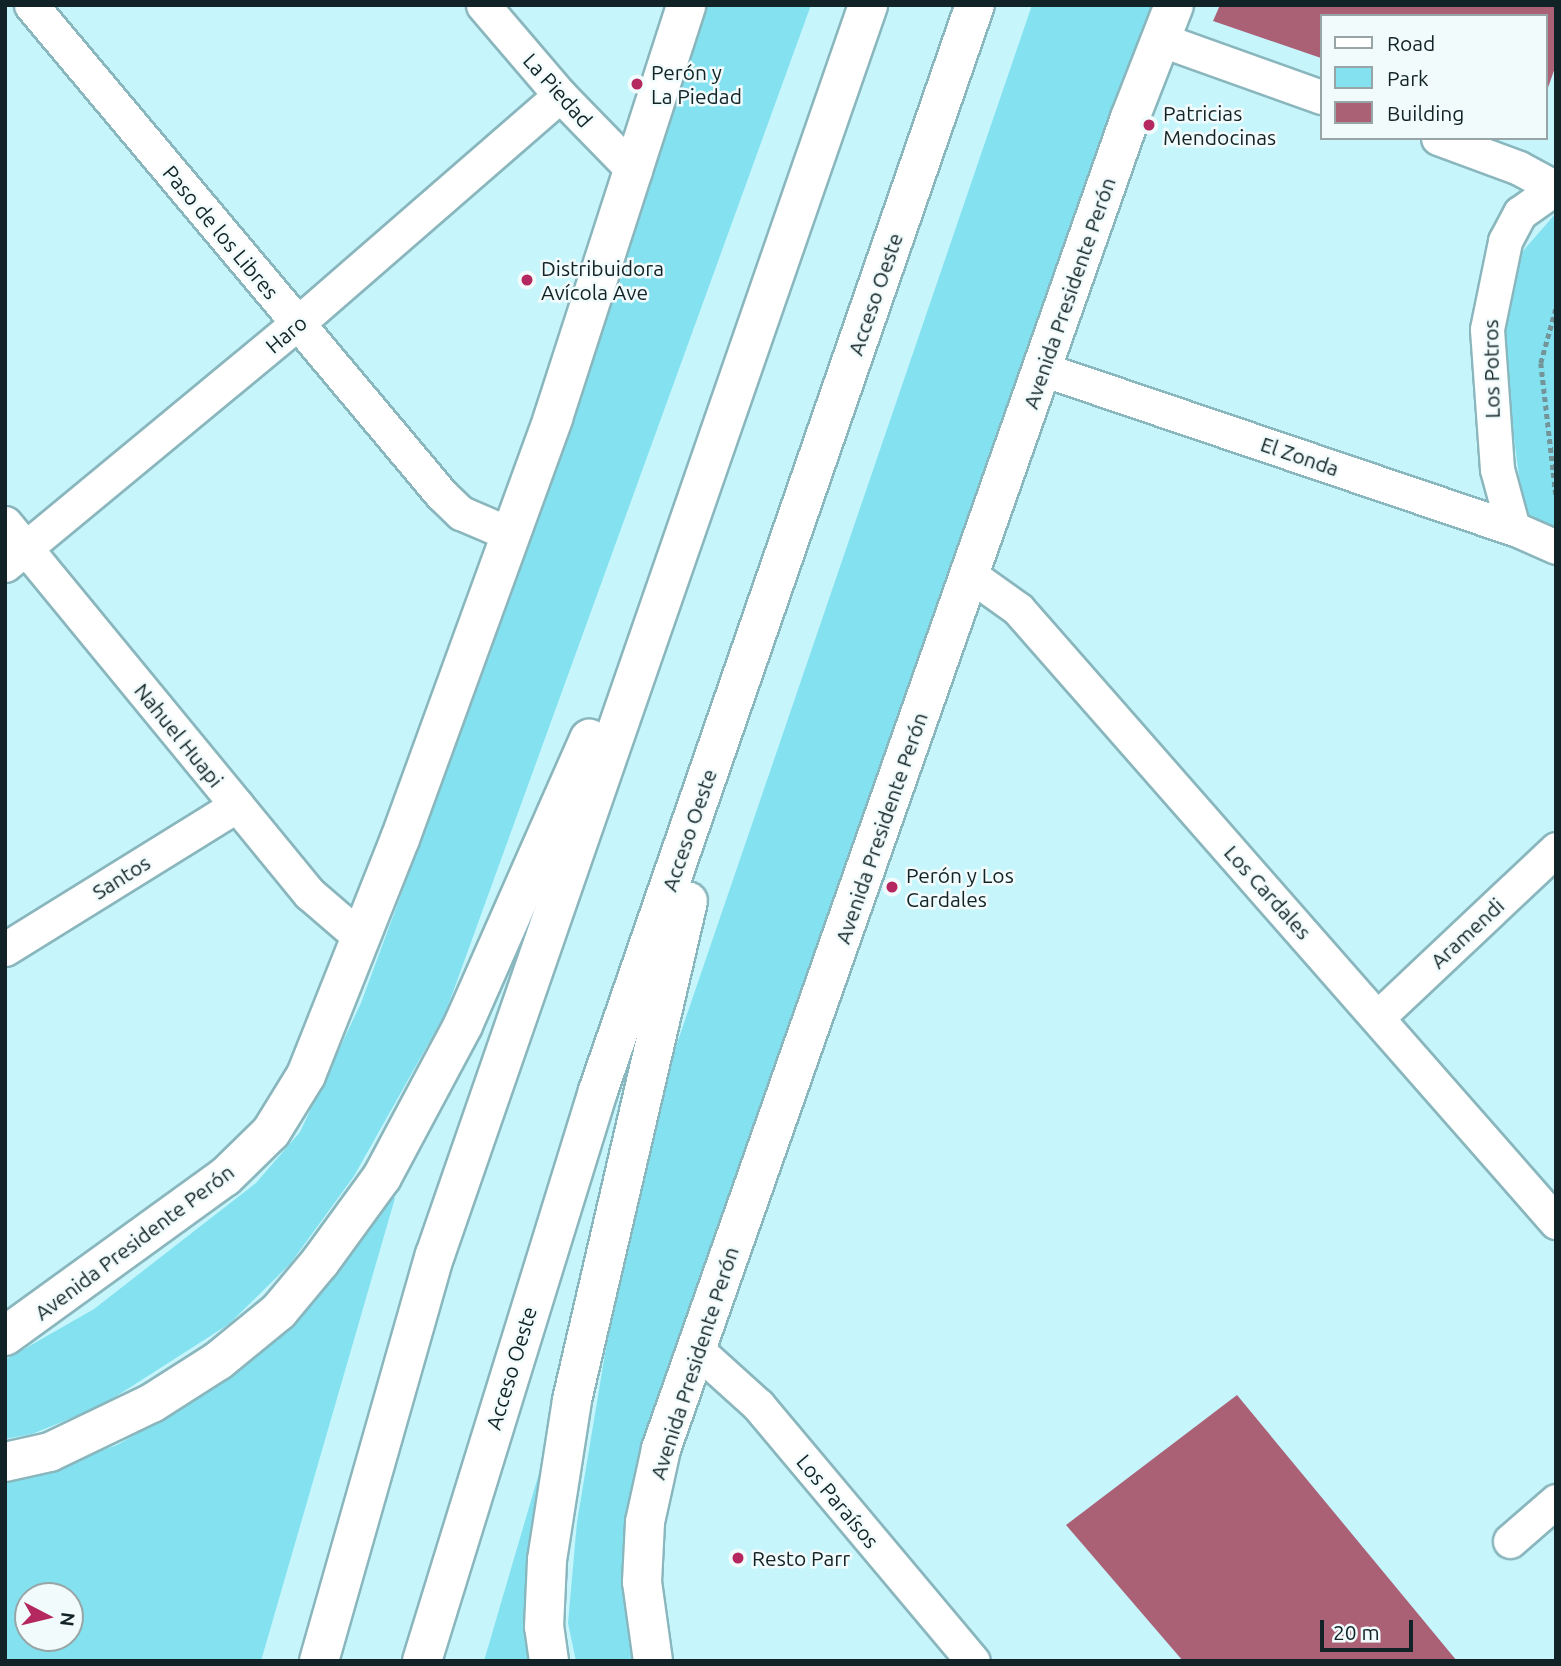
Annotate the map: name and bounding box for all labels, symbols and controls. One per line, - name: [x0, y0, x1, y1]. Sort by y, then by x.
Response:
- legend: [1320, 14, 1547, 140]
- text: Road: [1387, 31, 1435, 55]
- street label: La Piedad: [518, 48, 598, 132]
- place label: Perón y La Piedad: [651, 59, 742, 109]
- text: Park: [1387, 66, 1429, 90]
- marker: Perón y La Piedad: [629, 76, 645, 92]
- place label: Patricias Mendocinas: [1163, 100, 1276, 150]
- text: Building: [1387, 101, 1464, 125]
- marker: Patricias Mendocinas: [1141, 117, 1157, 133]
- street label: Paso de los Libres: [158, 160, 284, 304]
- street label: Avenida Presidente Perón: [1018, 174, 1120, 412]
- street label: Acceso Oeste: [842, 230, 908, 358]
- place label: Distribuidora Avícola Ave: [541, 255, 664, 305]
- marker: Distribuidora Avícola Ave: [519, 272, 535, 288]
- street label: Haro: [260, 310, 312, 358]
- street label: Los Potros: [1478, 319, 1504, 419]
- street label: El Zonda: [1258, 431, 1342, 481]
- street label: Nahuel Huapi: [129, 678, 229, 792]
- street label: Avenida Presidente Perón: [830, 709, 932, 947]
- street label: Acceso Oeste: [656, 766, 722, 894]
- street label: Los Cardales: [1219, 840, 1317, 944]
- street label: Santos: [87, 850, 155, 904]
- place label: Perón y Los Cardales: [906, 862, 1014, 912]
- marker: Perón y Los Cardales: [884, 879, 900, 895]
- street label: Aramendi: [1425, 893, 1509, 973]
- street label: Avenida Presidente Perón: [29, 1159, 239, 1325]
- street label: Avenida Presidente Perón: [644, 1244, 744, 1482]
- street label: Acceso Oeste: [480, 1303, 542, 1433]
- street label: Los Paraísos: [792, 1449, 884, 1553]
- place label: Resto Parr: [752, 1545, 850, 1571]
- marker: Resto Parr: [730, 1550, 746, 1566]
- north arrow: [14, 1582, 84, 1652]
- scale bar: [1323, 1606, 1416, 1650]
- text: N: [56, 1611, 80, 1628]
- text: 20 m: [1333, 1620, 1380, 1644]

